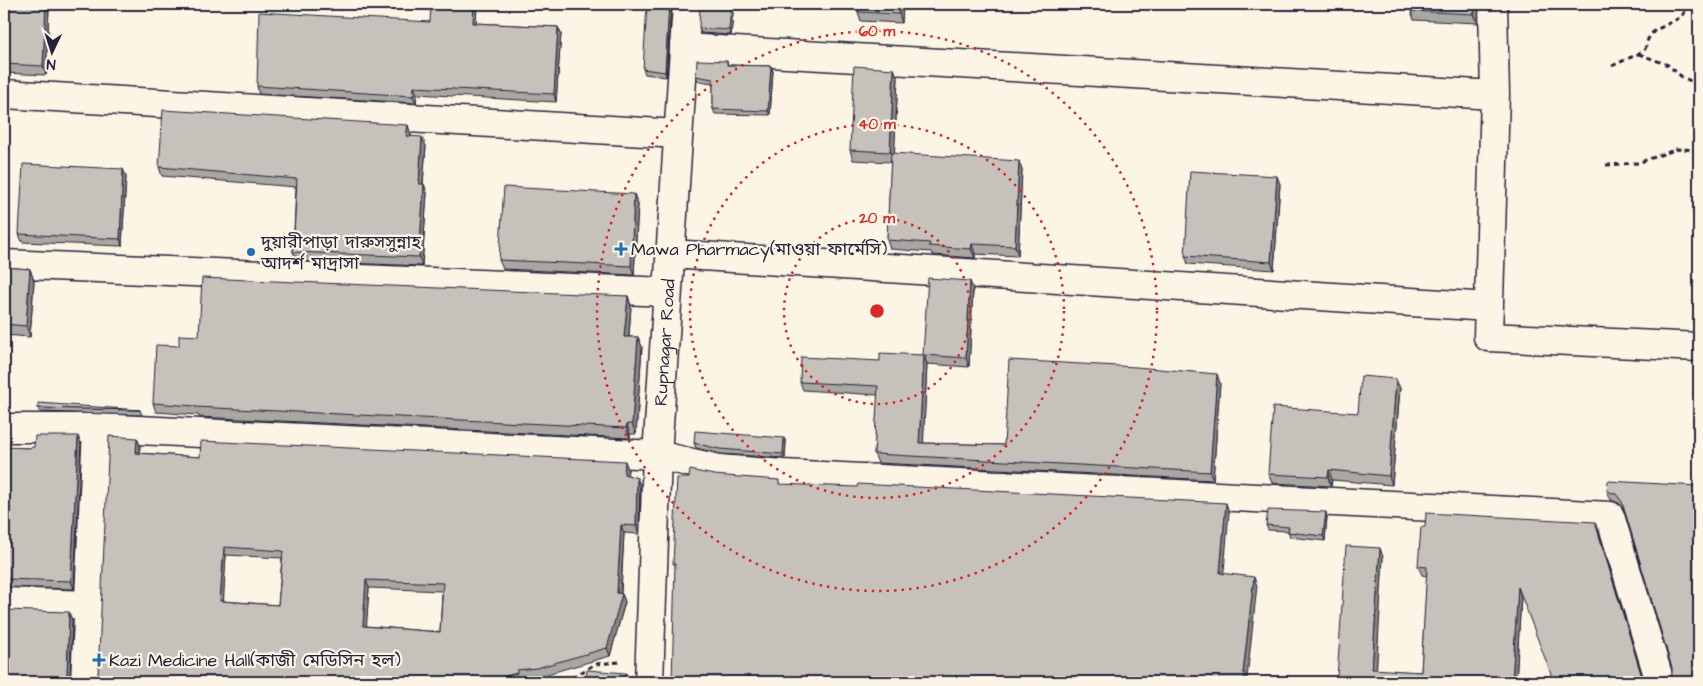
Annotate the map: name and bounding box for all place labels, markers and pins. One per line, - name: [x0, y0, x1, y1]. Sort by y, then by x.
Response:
- place label: দুয়ারীপাড়া দারুসসুন্নাহ আদর্শ মাদ্রাসা: [260, 230, 421, 276]
- place label: Mawa Pharmacy(মাওয়া ফার্মেসি): [631, 237, 887, 263]
- marker: Mawa Pharmacy(মাওয়া ফার্মেসি): [615, 243, 627, 255]
- marker: দুয়ারীপাড়া দারুসসুন্নাহ আদর্শ মাদ্রাসা: [245, 246, 257, 258]
- centre of rings: [868, 302, 886, 320]
- place label: Kazi Medicine Hall(কাজী মেডিসিন হল): [109, 648, 401, 673]
- marker: Kazi Medicine Hall(কাজী মেডিসিন হল): [93, 654, 105, 666]

